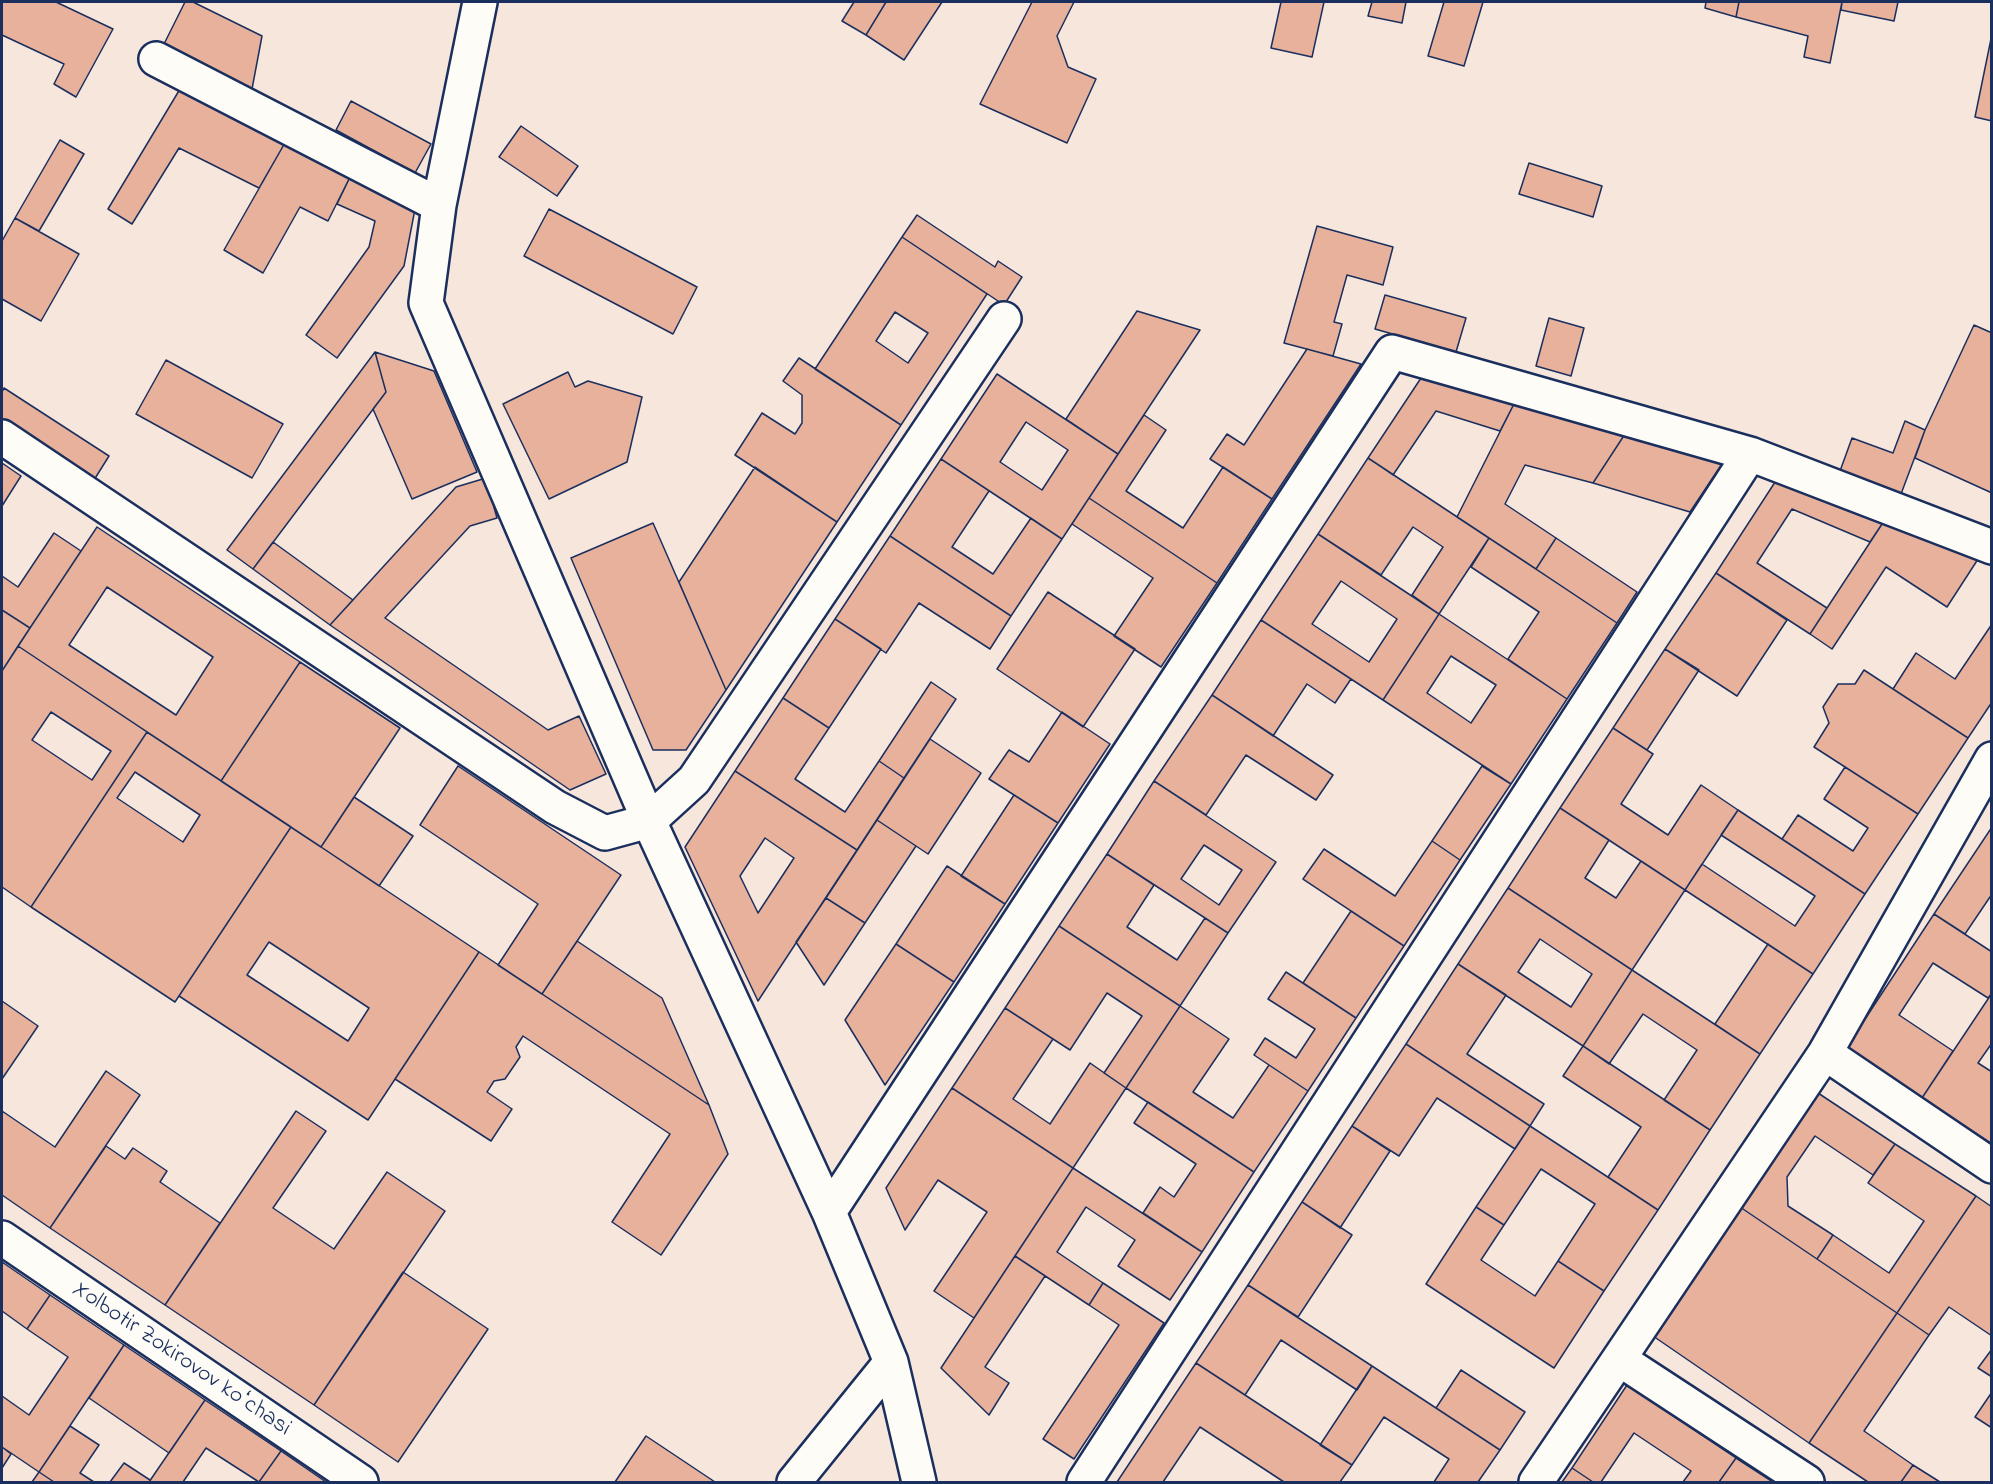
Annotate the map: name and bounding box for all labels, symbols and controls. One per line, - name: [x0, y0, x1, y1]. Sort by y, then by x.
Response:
- street label: Xolbotir Zokirovov koʻchasi: [66, 1276, 296, 1444]

